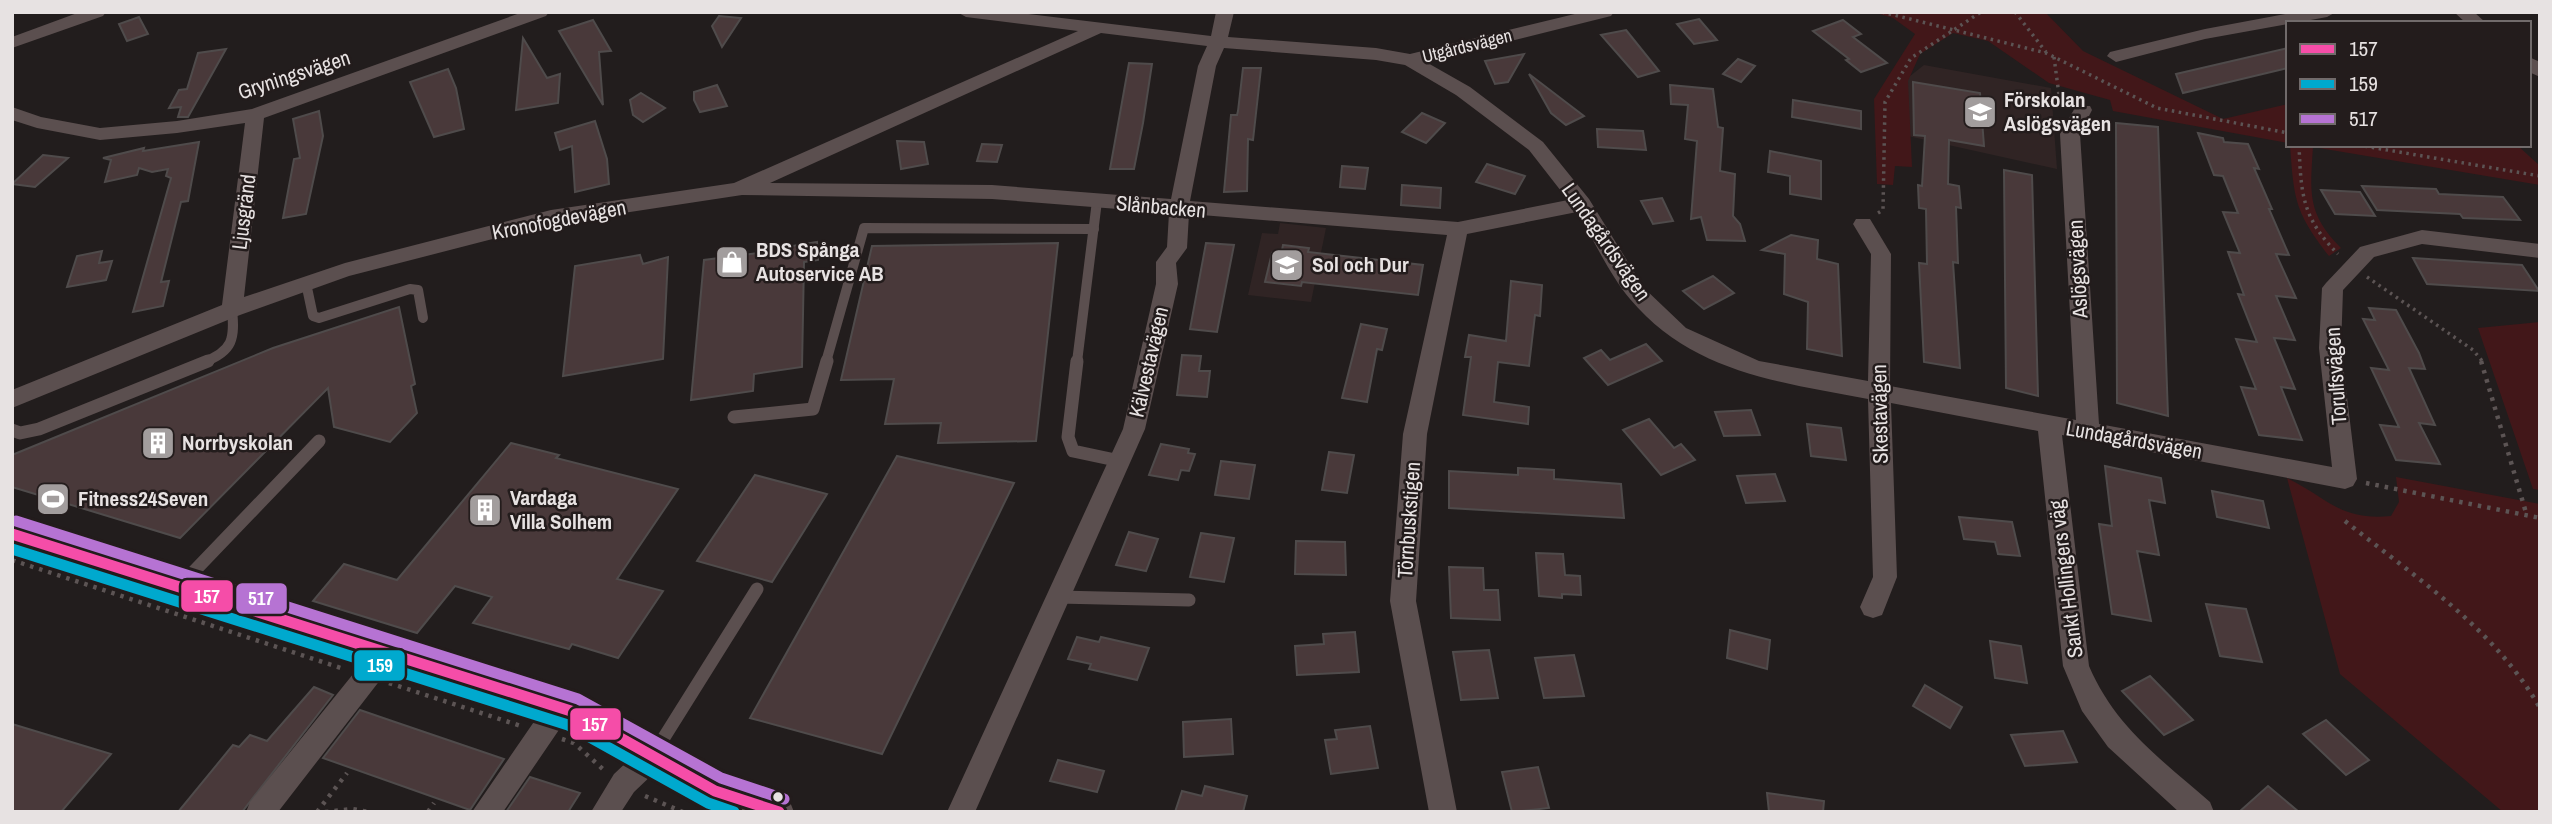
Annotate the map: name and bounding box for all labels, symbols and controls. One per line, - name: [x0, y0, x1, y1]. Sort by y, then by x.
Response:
- legend: [2286, 21, 2531, 147]
- street label: Utgårdsvägen: [1419, 22, 1514, 69]
- text: 157: [2349, 34, 2378, 63]
- street label: Gryningsvägen: [234, 43, 354, 106]
- text: 159: [2349, 69, 2378, 98]
- place label: Förskolan Aslögsvägen: [2004, 85, 2111, 138]
- school or university icon: Förskolan Aslögsvägen: [1961, 93, 1999, 131]
- text: 517: [2349, 104, 2378, 133]
- street label: Ljusgränd: [225, 173, 263, 251]
- street label: Lundagårdsvägen: [1555, 177, 1658, 307]
- street label: Slånbacken: [1115, 188, 1207, 225]
- street label: Kronofogdevägen: [489, 192, 628, 247]
- street label: Aslögsvägen: [2060, 219, 2095, 320]
- place label: BDS Spånga Autoservice AB: [756, 235, 884, 288]
- shop icon: BDS Spånga Autoservice AB: [713, 243, 751, 281]
- school or university icon: Sol och Dur: [1268, 246, 1306, 284]
- place label: Sol och Dur: [1312, 250, 1409, 279]
- street label: Kälvestavägen: [1122, 304, 1175, 420]
- street label: Torulfsvägen: [2318, 326, 2353, 426]
- street label: Skestavägen: [1864, 364, 1895, 464]
- street label: Lundagårdsvägen: [2064, 413, 2204, 466]
- building icon: Norrbyskolan: [139, 424, 177, 462]
- place label: Norrbyskolan: [182, 428, 293, 457]
- street label: Törnbuskstigen: [1390, 461, 1427, 579]
- sports icon: Fitness24Seven: [34, 480, 72, 518]
- place label: Vardaga Villa Solhem: [510, 483, 612, 536]
- place label: Fitness24Seven: [78, 484, 208, 513]
- building icon: Vardaga Villa Solhem: [466, 491, 504, 529]
- street label: Sankt Hollingers väg: [2041, 498, 2090, 660]
- line badge: 157: [180, 579, 234, 613]
- line badge: 517: [235, 582, 288, 615]
- text: 157: [194, 583, 220, 609]
- text: 517: [248, 585, 274, 611]
- line badge: 159: [353, 649, 406, 682]
- text: 159: [367, 652, 393, 678]
- line badge: 157: [569, 707, 622, 741]
- text: 157: [582, 711, 608, 737]
- unlabelled marker: [771, 790, 785, 804]

